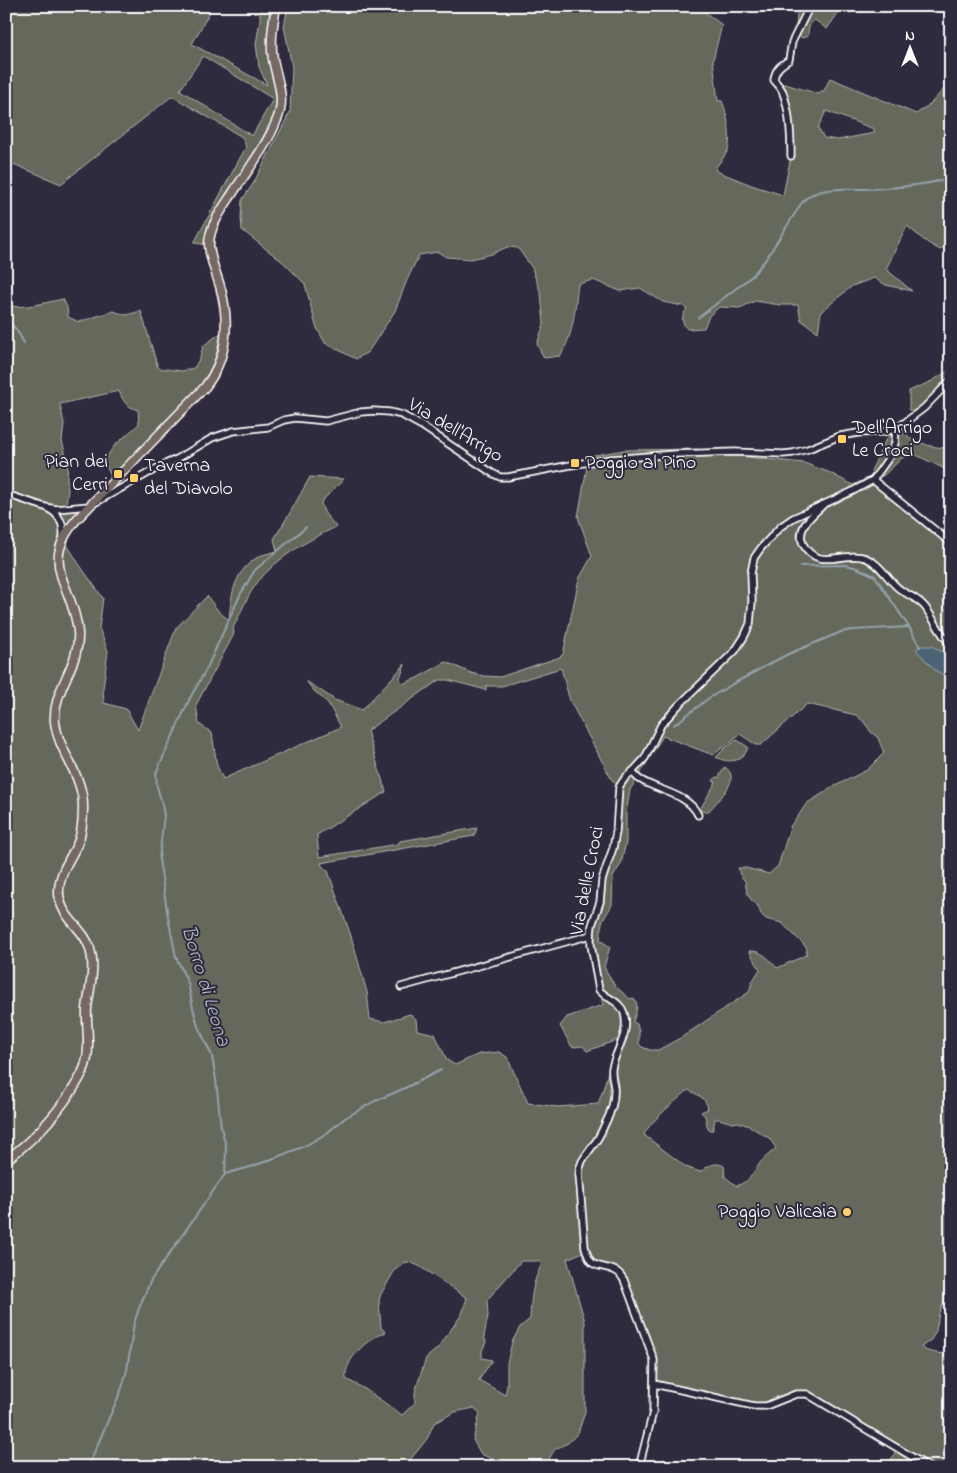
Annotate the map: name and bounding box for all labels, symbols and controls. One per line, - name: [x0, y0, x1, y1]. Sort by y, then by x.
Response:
- north arrow: [884, 22, 934, 72]
- text: N: [905, 26, 915, 47]
- street label: Via dell'Arrigo: [401, 391, 508, 472]
- place label: Dell'Arrigo Le Croci: [851, 414, 932, 466]
- marker: Dell'Arrigo Le Croci: [836, 433, 848, 445]
- place label: Pian dei Cerri: [45, 448, 108, 500]
- place label: Poggio al Pino: [585, 449, 696, 479]
- place label: Taverna del Diavolo: [144, 452, 233, 504]
- marker: Poggio al Pino: [569, 457, 581, 469]
- marker: Pian dei Cerri: [112, 468, 124, 480]
- marker: Taverna del Diavolo: [128, 472, 140, 484]
- street label: Via delle Croci: [563, 824, 613, 939]
- water label: Borro di Leona: [172, 922, 238, 1051]
- place label: Poggio Valicaia: [718, 1198, 837, 1228]
- marker: Poggio Valicaia: [841, 1206, 853, 1218]

